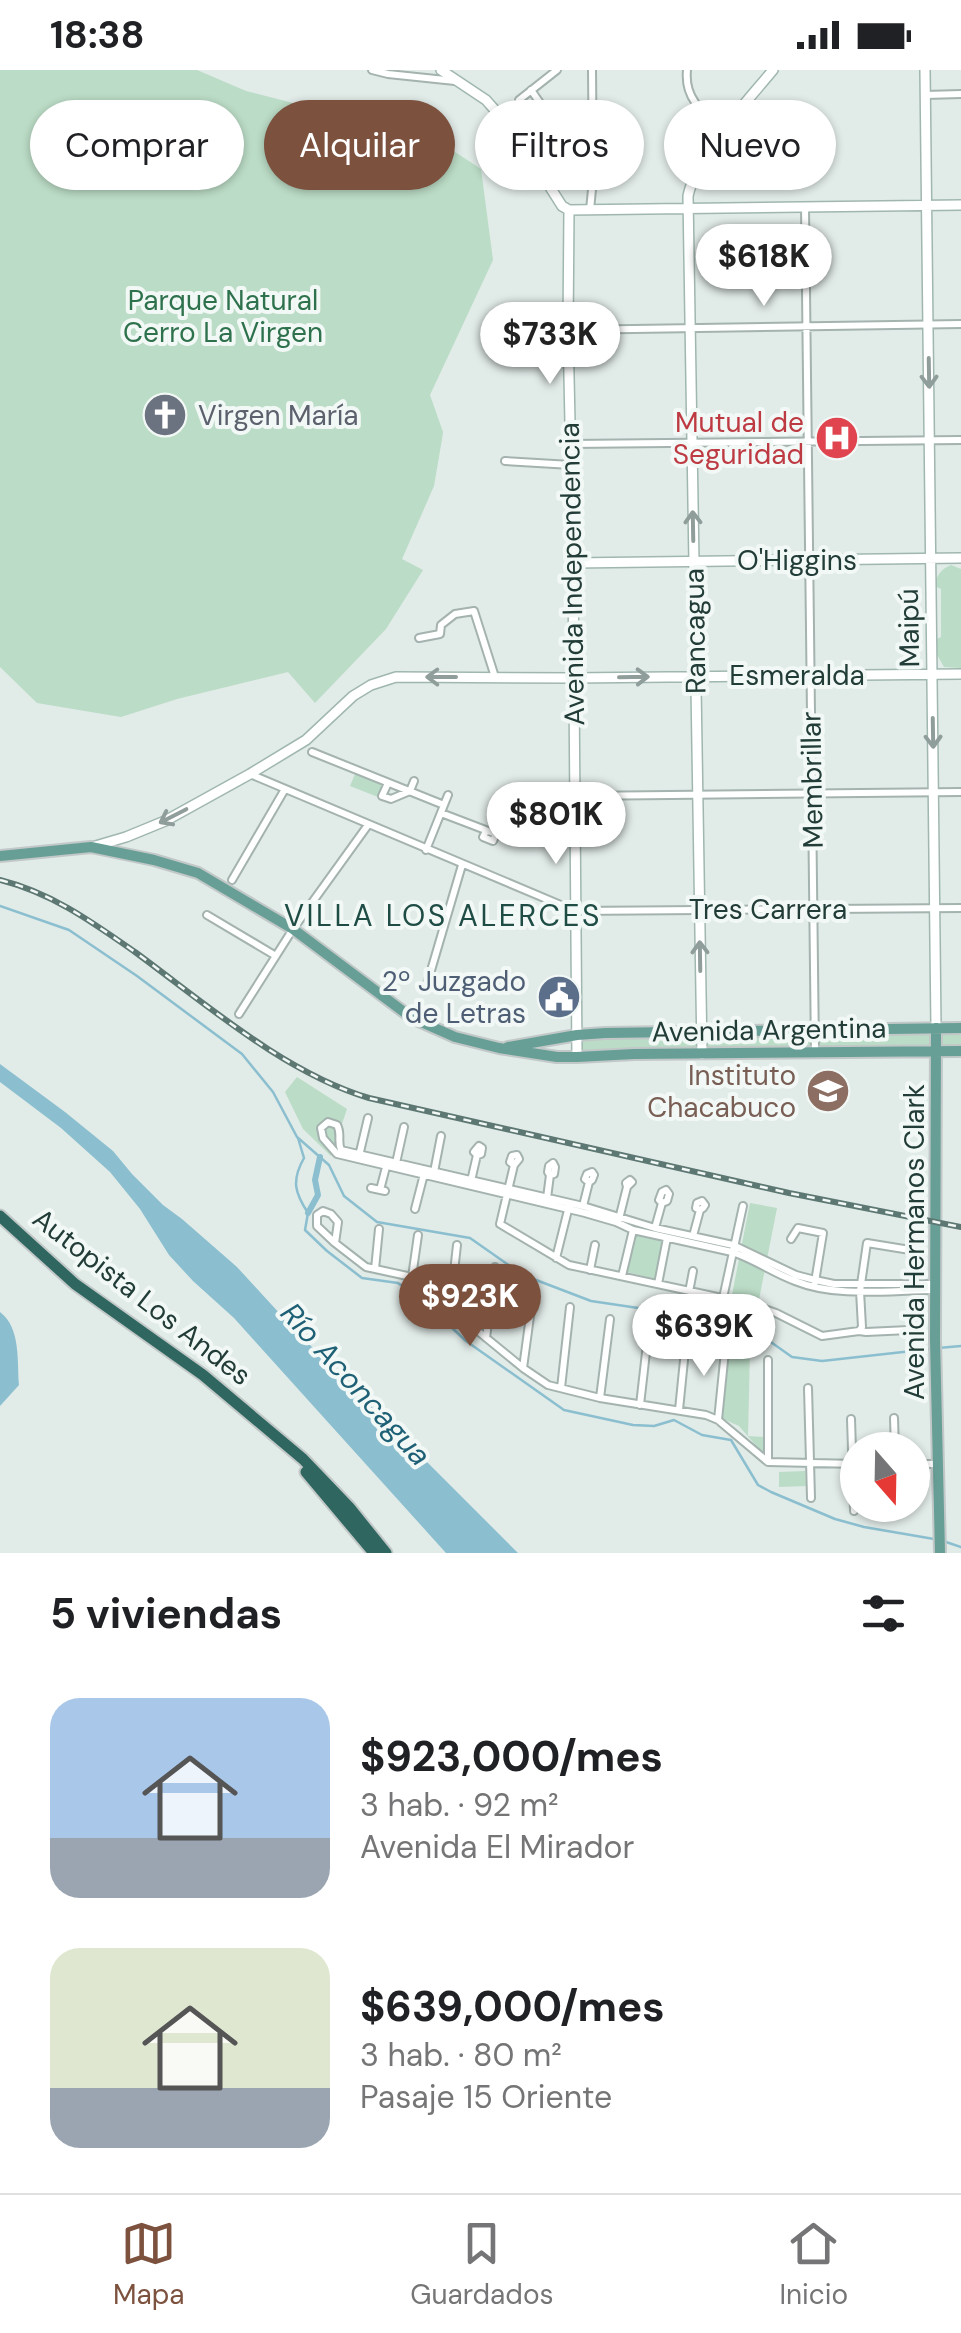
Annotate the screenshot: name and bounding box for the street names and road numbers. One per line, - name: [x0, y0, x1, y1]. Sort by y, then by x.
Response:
- street label: Avenida Independencia: [551, 422, 593, 726]
- street label: O'Higgins: [737, 542, 857, 579]
- street label: Rancagua: [675, 568, 715, 694]
- street label: Maipú: [890, 588, 928, 668]
- street label: Esmeralda: [729, 657, 865, 694]
- street label: Membrillar: [792, 711, 832, 849]
- street label: Tres Carrera: [689, 891, 847, 928]
- street label: Avenida Argentina: [651, 1009, 887, 1051]
- street label: Avenida Hermanos Clark: [896, 1084, 933, 1400]
- street label: Autopista Los Andes: [25, 1200, 259, 1394]

